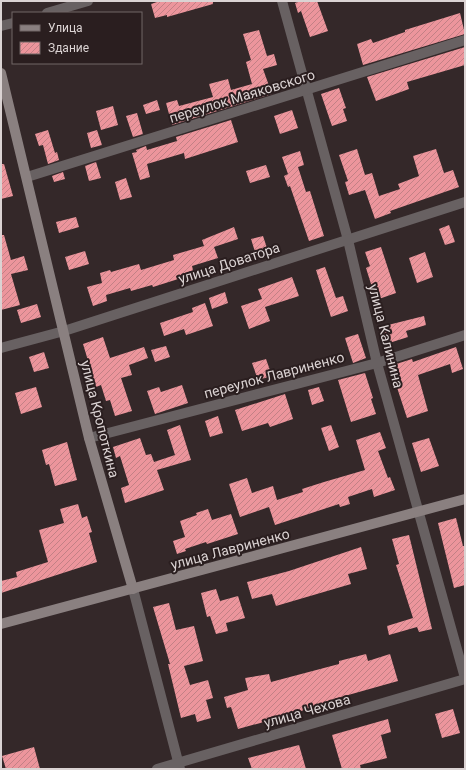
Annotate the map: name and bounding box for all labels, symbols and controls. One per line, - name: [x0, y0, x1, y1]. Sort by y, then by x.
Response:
- legend: [12, 12, 142, 64]
- text: Улица: [48, 21, 83, 35]
- text: Здание: [48, 41, 89, 55]
- street label: переулок Маяковского: [167, 66, 317, 126]
- street label: улица Доватора: [176, 239, 282, 287]
- street label: улица Калинина: [365, 282, 407, 390]
- street label: переулок Лавриненко: [202, 349, 346, 401]
- street label: улица Кропоткина: [78, 359, 122, 479]
- street label: улица Лавриненко: [169, 525, 291, 573]
- street label: улица Чехова: [262, 691, 352, 731]

